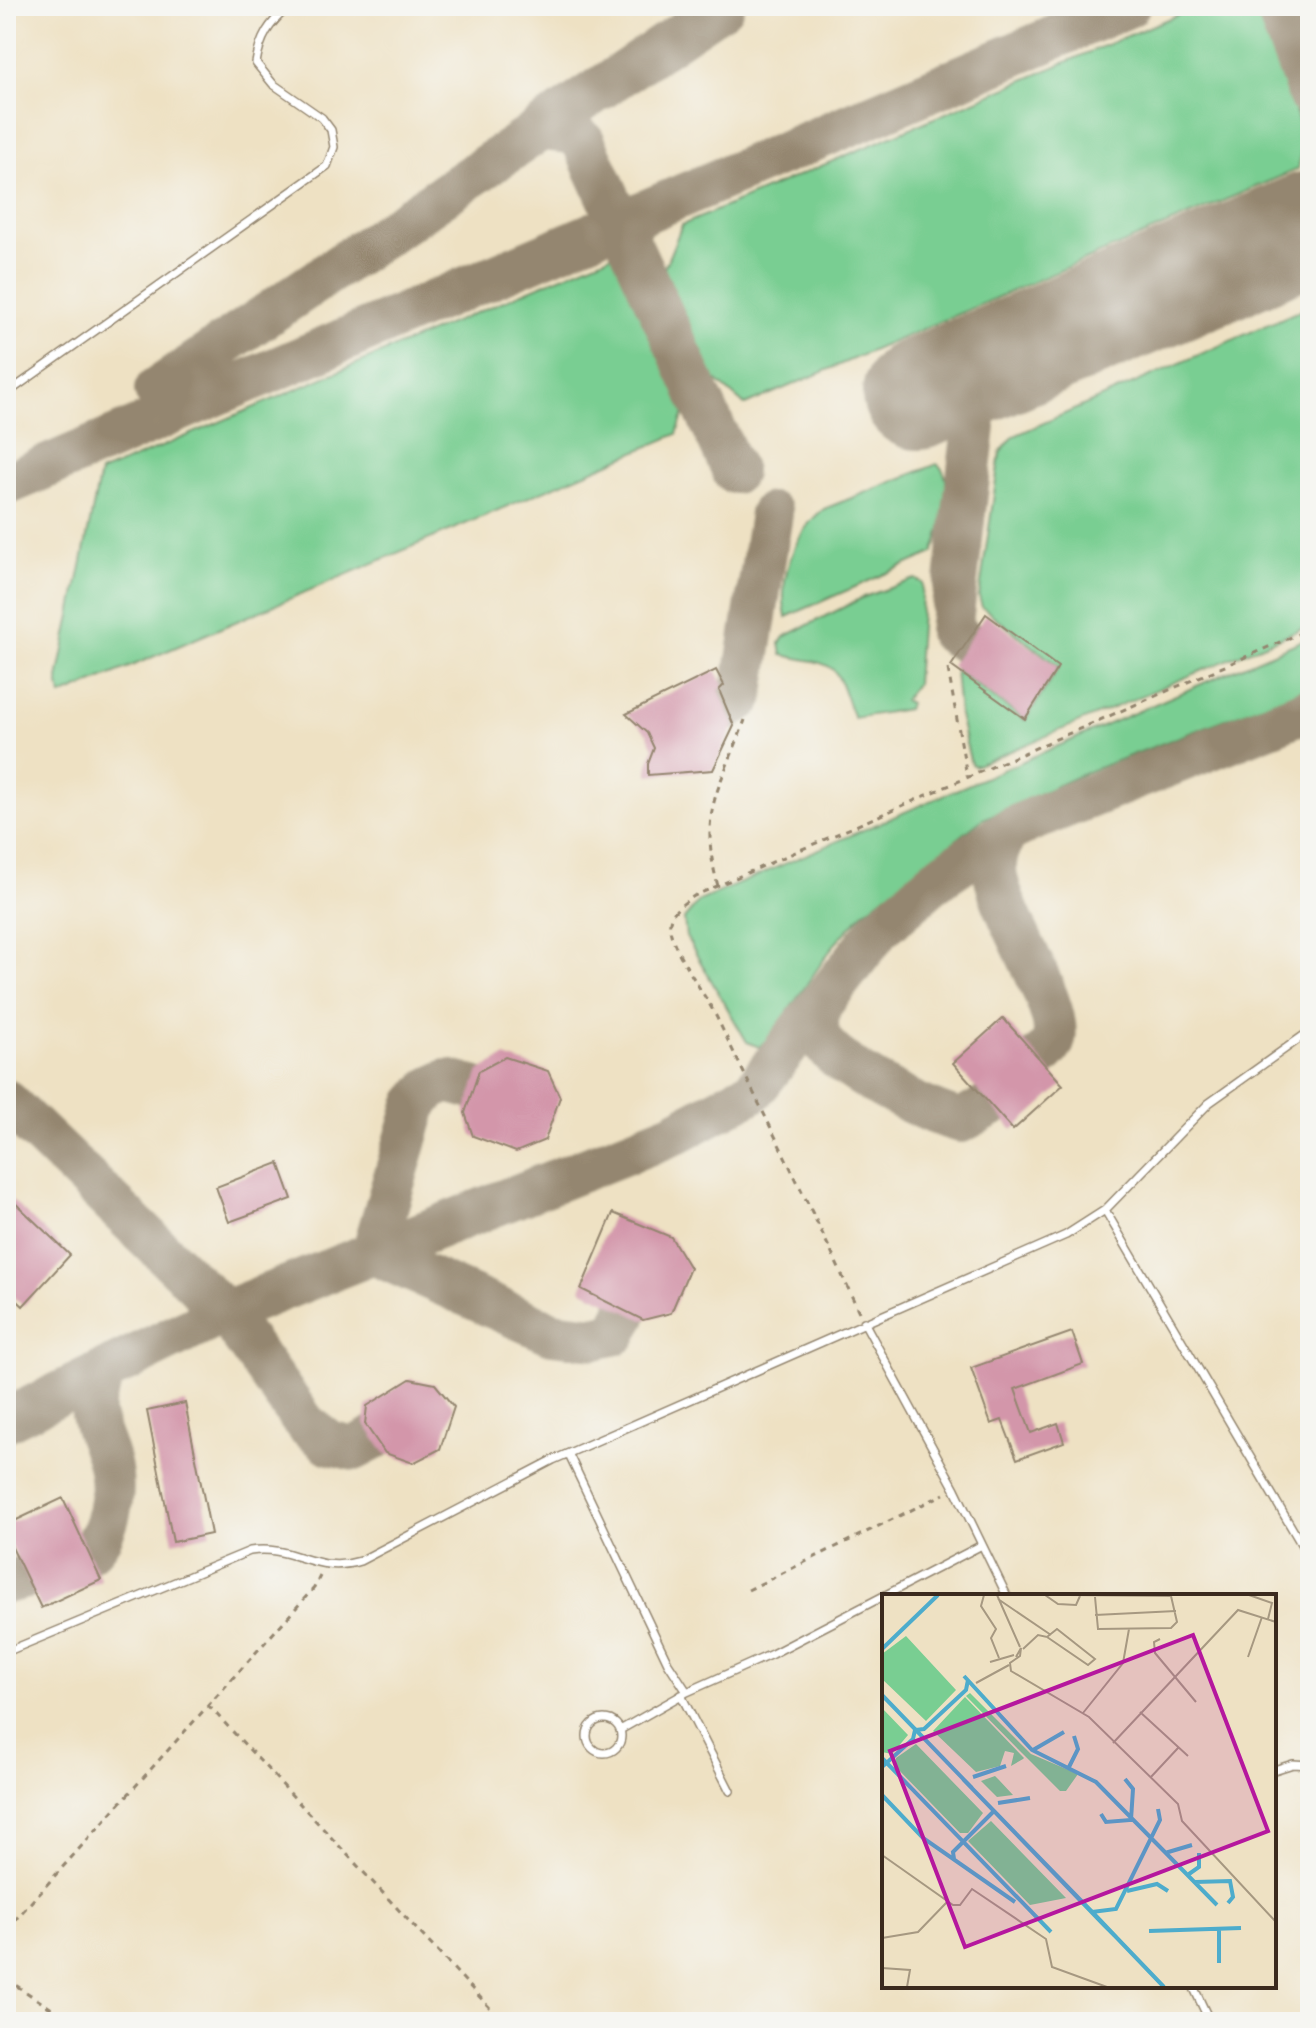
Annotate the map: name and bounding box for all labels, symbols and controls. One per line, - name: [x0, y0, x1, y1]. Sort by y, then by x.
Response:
- inset map: [882, 1594, 1276, 1988]

